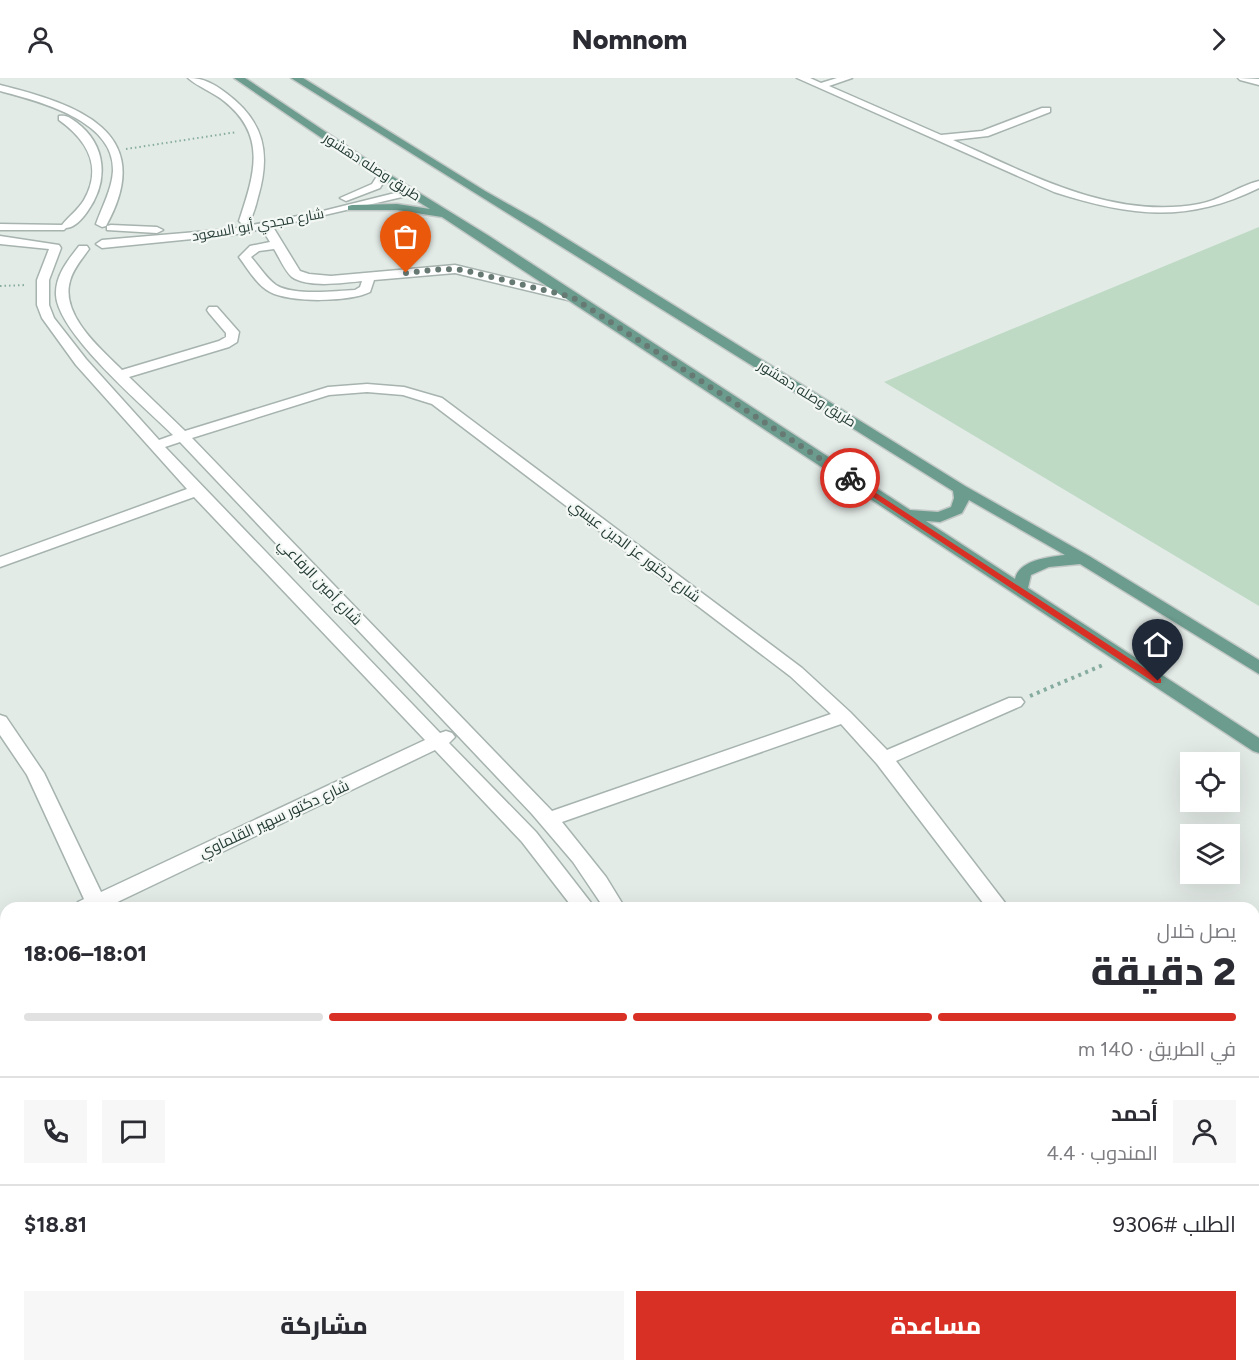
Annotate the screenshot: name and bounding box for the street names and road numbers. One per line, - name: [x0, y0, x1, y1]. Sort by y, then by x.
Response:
- street label: طريق وصله دهشور: [320, 129, 424, 205]
- street label: شارع مجدي أبو السعود: [190, 204, 326, 248]
- street label: طريق وصله دهشور: [754, 357, 859, 431]
- street label: شارع دكتور عز الدين عيسي: [564, 496, 704, 609]
- street label: شارع أمين الرفاعي: [272, 534, 367, 631]
- street label: شارع دكتور سهير القلماوي: [196, 776, 353, 864]

